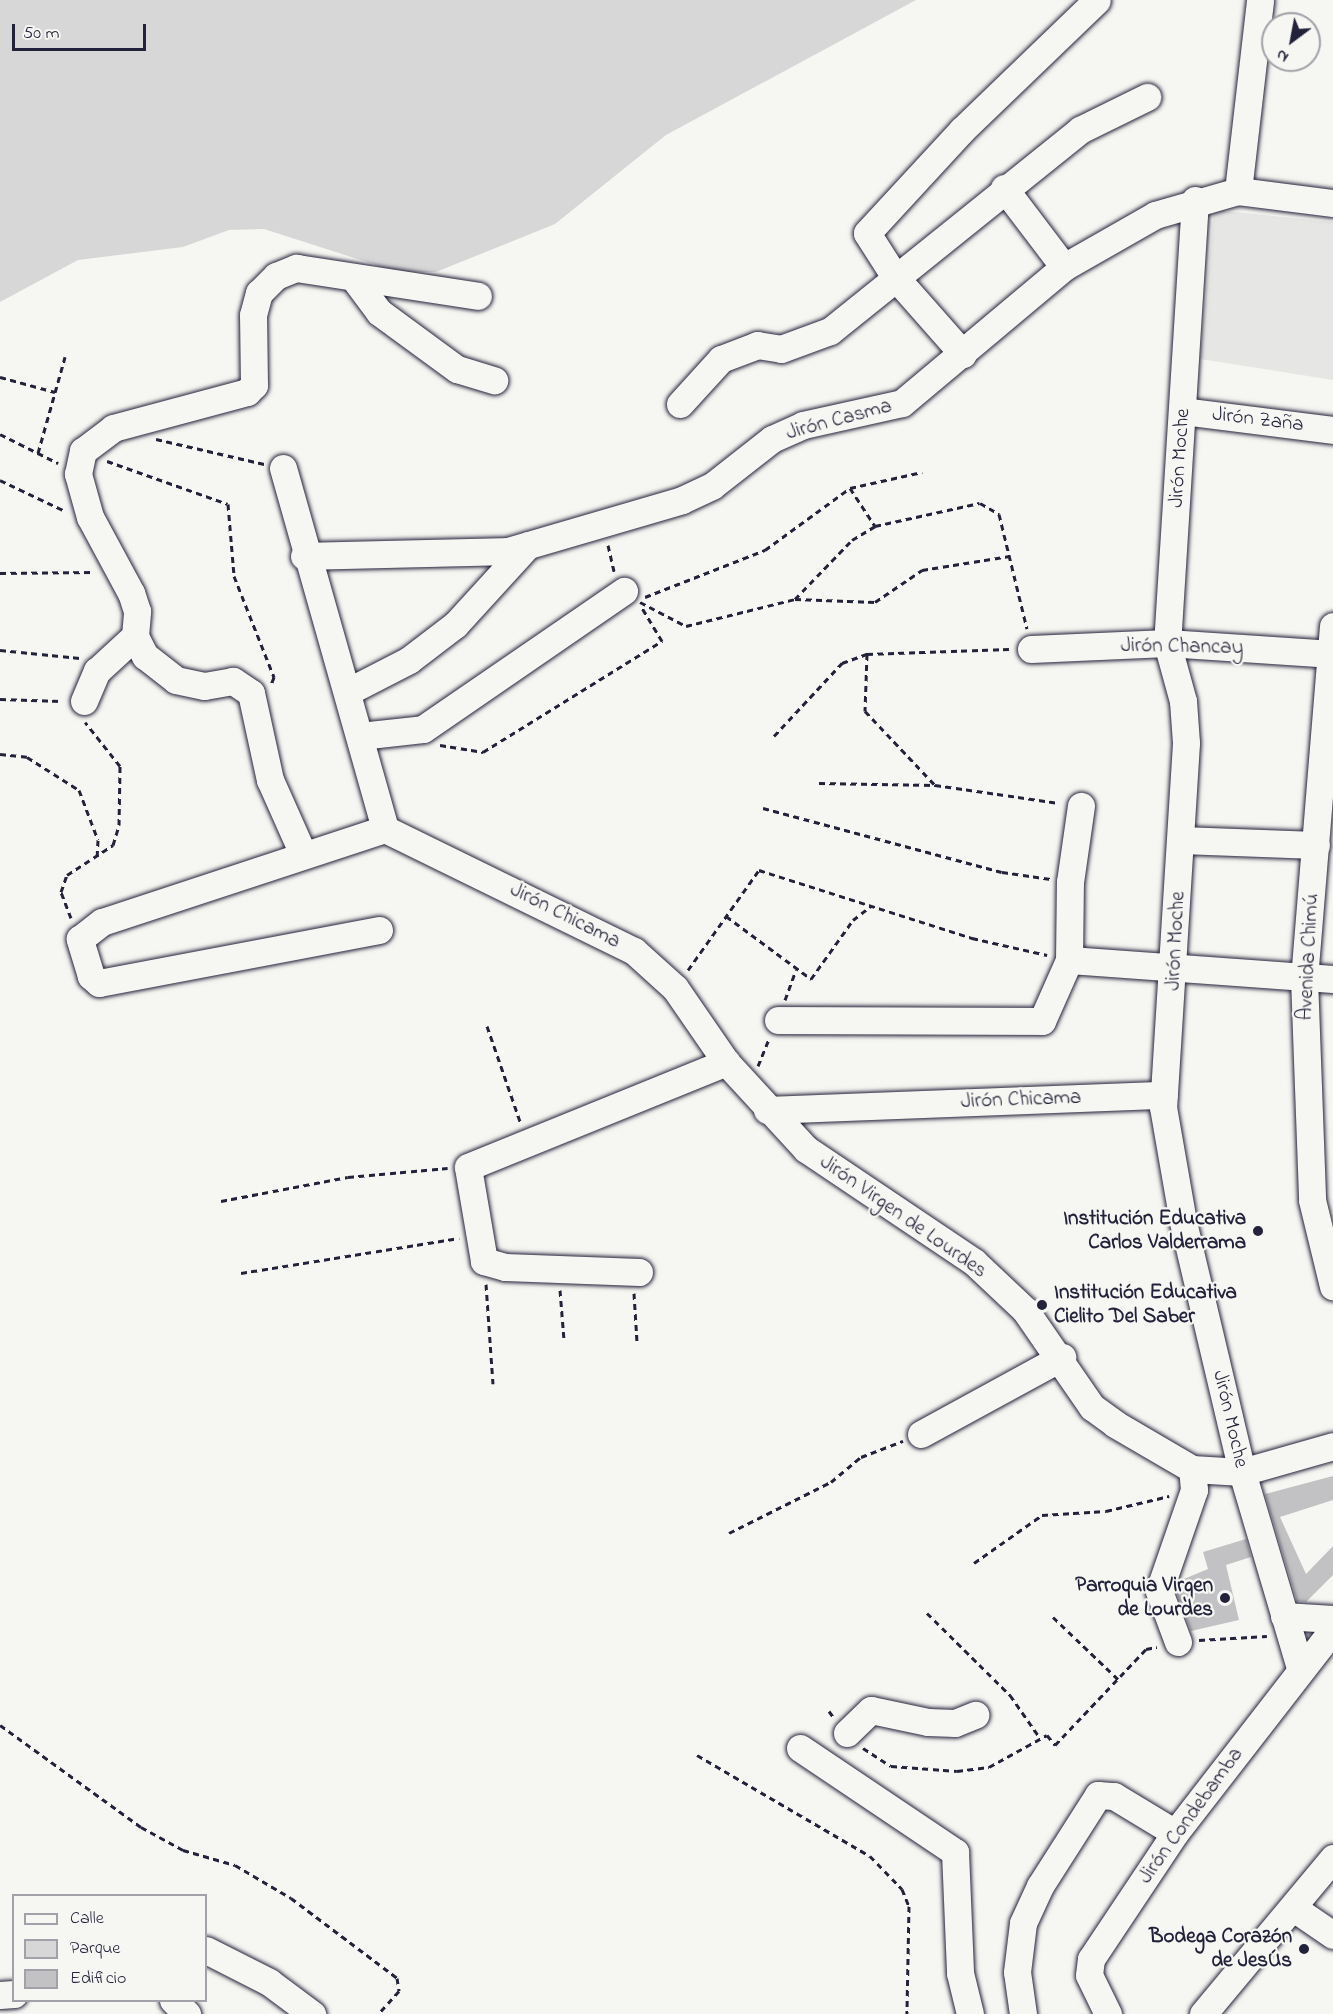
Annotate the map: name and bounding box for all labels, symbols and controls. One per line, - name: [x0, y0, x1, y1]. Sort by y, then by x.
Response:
- scale bar: [15, 12, 148, 50]
- north arrow: [1261, 12, 1321, 72]
- text: 50 m: [23, 21, 60, 47]
- text: N: [1272, 43, 1293, 69]
- street label: Jirón Casma: [783, 394, 895, 446]
- street label: Jirón Zaña: [1211, 402, 1305, 438]
- street label: Jirón Moche: [1164, 408, 1196, 508]
- street label: Jirón Chancay: [1120, 633, 1244, 661]
- street label: Jirón Chicama: [506, 877, 624, 955]
- street label: Jirón Moche: [1161, 891, 1191, 991]
- street label: Avenida Chimú: [1293, 893, 1325, 1021]
- street label: Jirón Chicama: [960, 1085, 1082, 1115]
- street label: Jirón Virgen de Lourdes: [815, 1150, 991, 1284]
- place label: Institución Educativa Carlos Valderrama: [1063, 1206, 1246, 1256]
- marker: Institución Educativa Carlos Valderrama: [1251, 1224, 1265, 1238]
- place label: Institución Educativa Cielito Del Saber: [1054, 1280, 1237, 1330]
- marker: Institución Educativa Cielito Del Saber: [1035, 1298, 1049, 1312]
- street label: Jirón Moche: [1207, 1368, 1253, 1470]
- place label: Parroquia Virgen de Lourdes: [1075, 1573, 1213, 1623]
- marker: Parroquia Virgen de Lourdes: [1218, 1591, 1232, 1605]
- street label: Jirón Condebamba: [1133, 1743, 1249, 1889]
- legend: [12, 1894, 207, 2002]
- text: Calle: [70, 1906, 104, 1932]
- place label: Bodega Corazón de JesÚs: [1149, 1924, 1292, 1974]
- text: Parque: [70, 1936, 120, 1962]
- marker: Bodega Corazón de JesÚs: [1297, 1942, 1311, 1956]
- text: Edificio: [70, 1966, 126, 1992]

